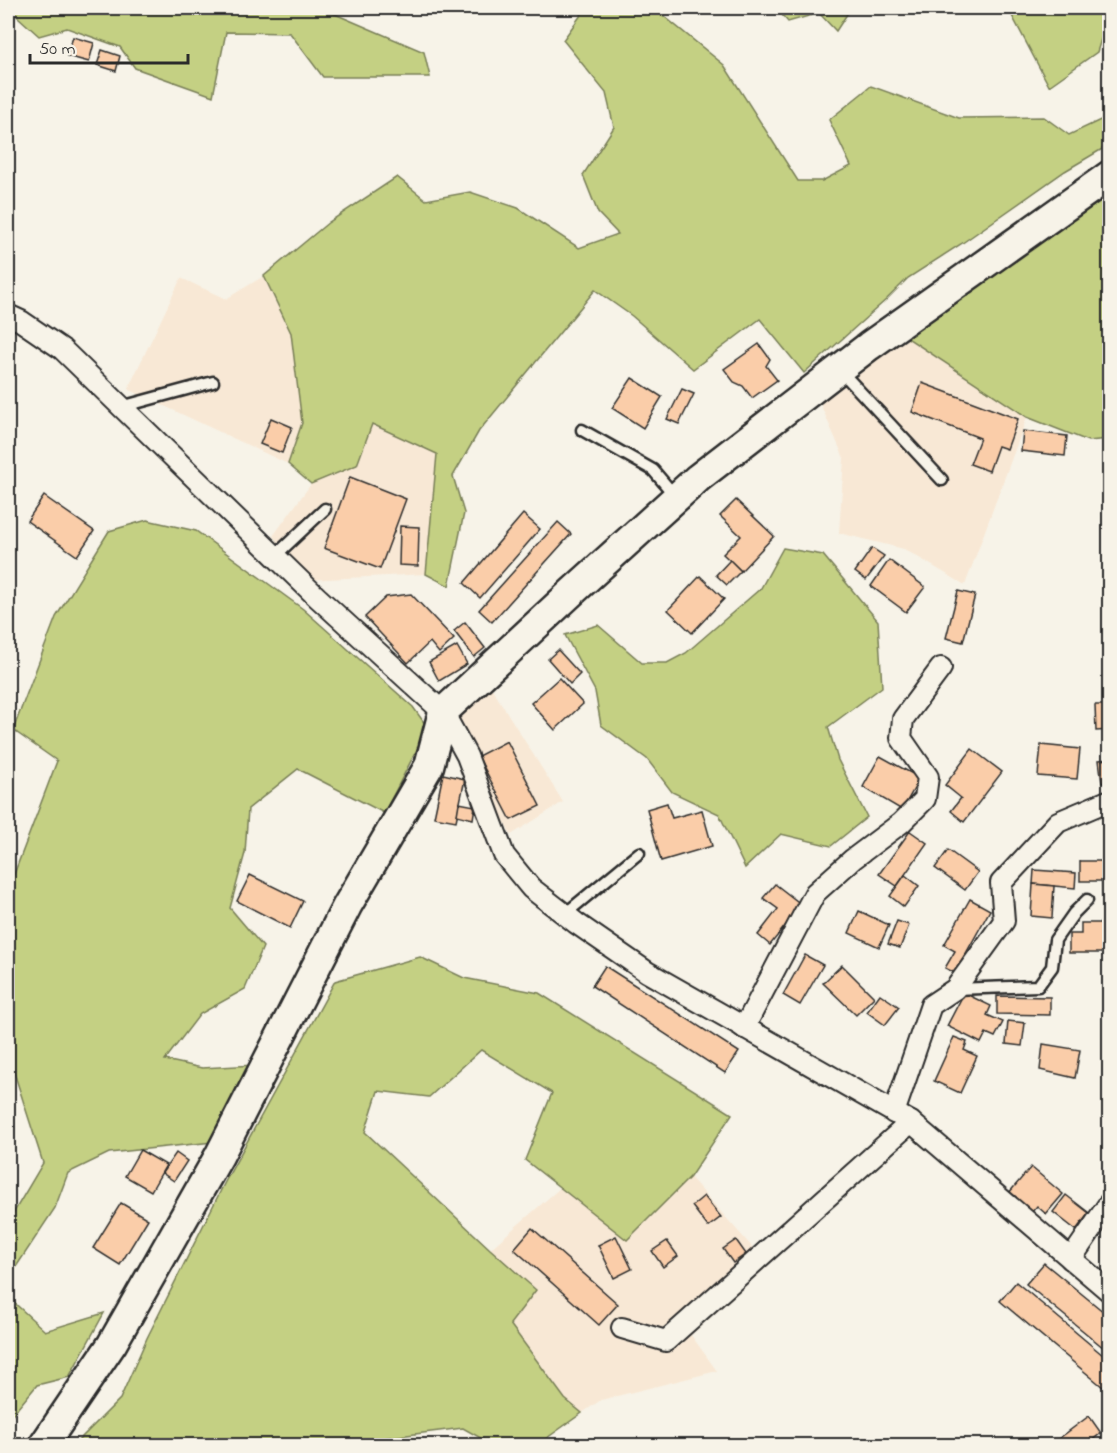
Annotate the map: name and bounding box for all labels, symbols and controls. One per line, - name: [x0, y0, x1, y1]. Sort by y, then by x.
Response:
- scale bar: [30, 27, 188, 65]
- text: 50 m: [39, 37, 76, 63]

